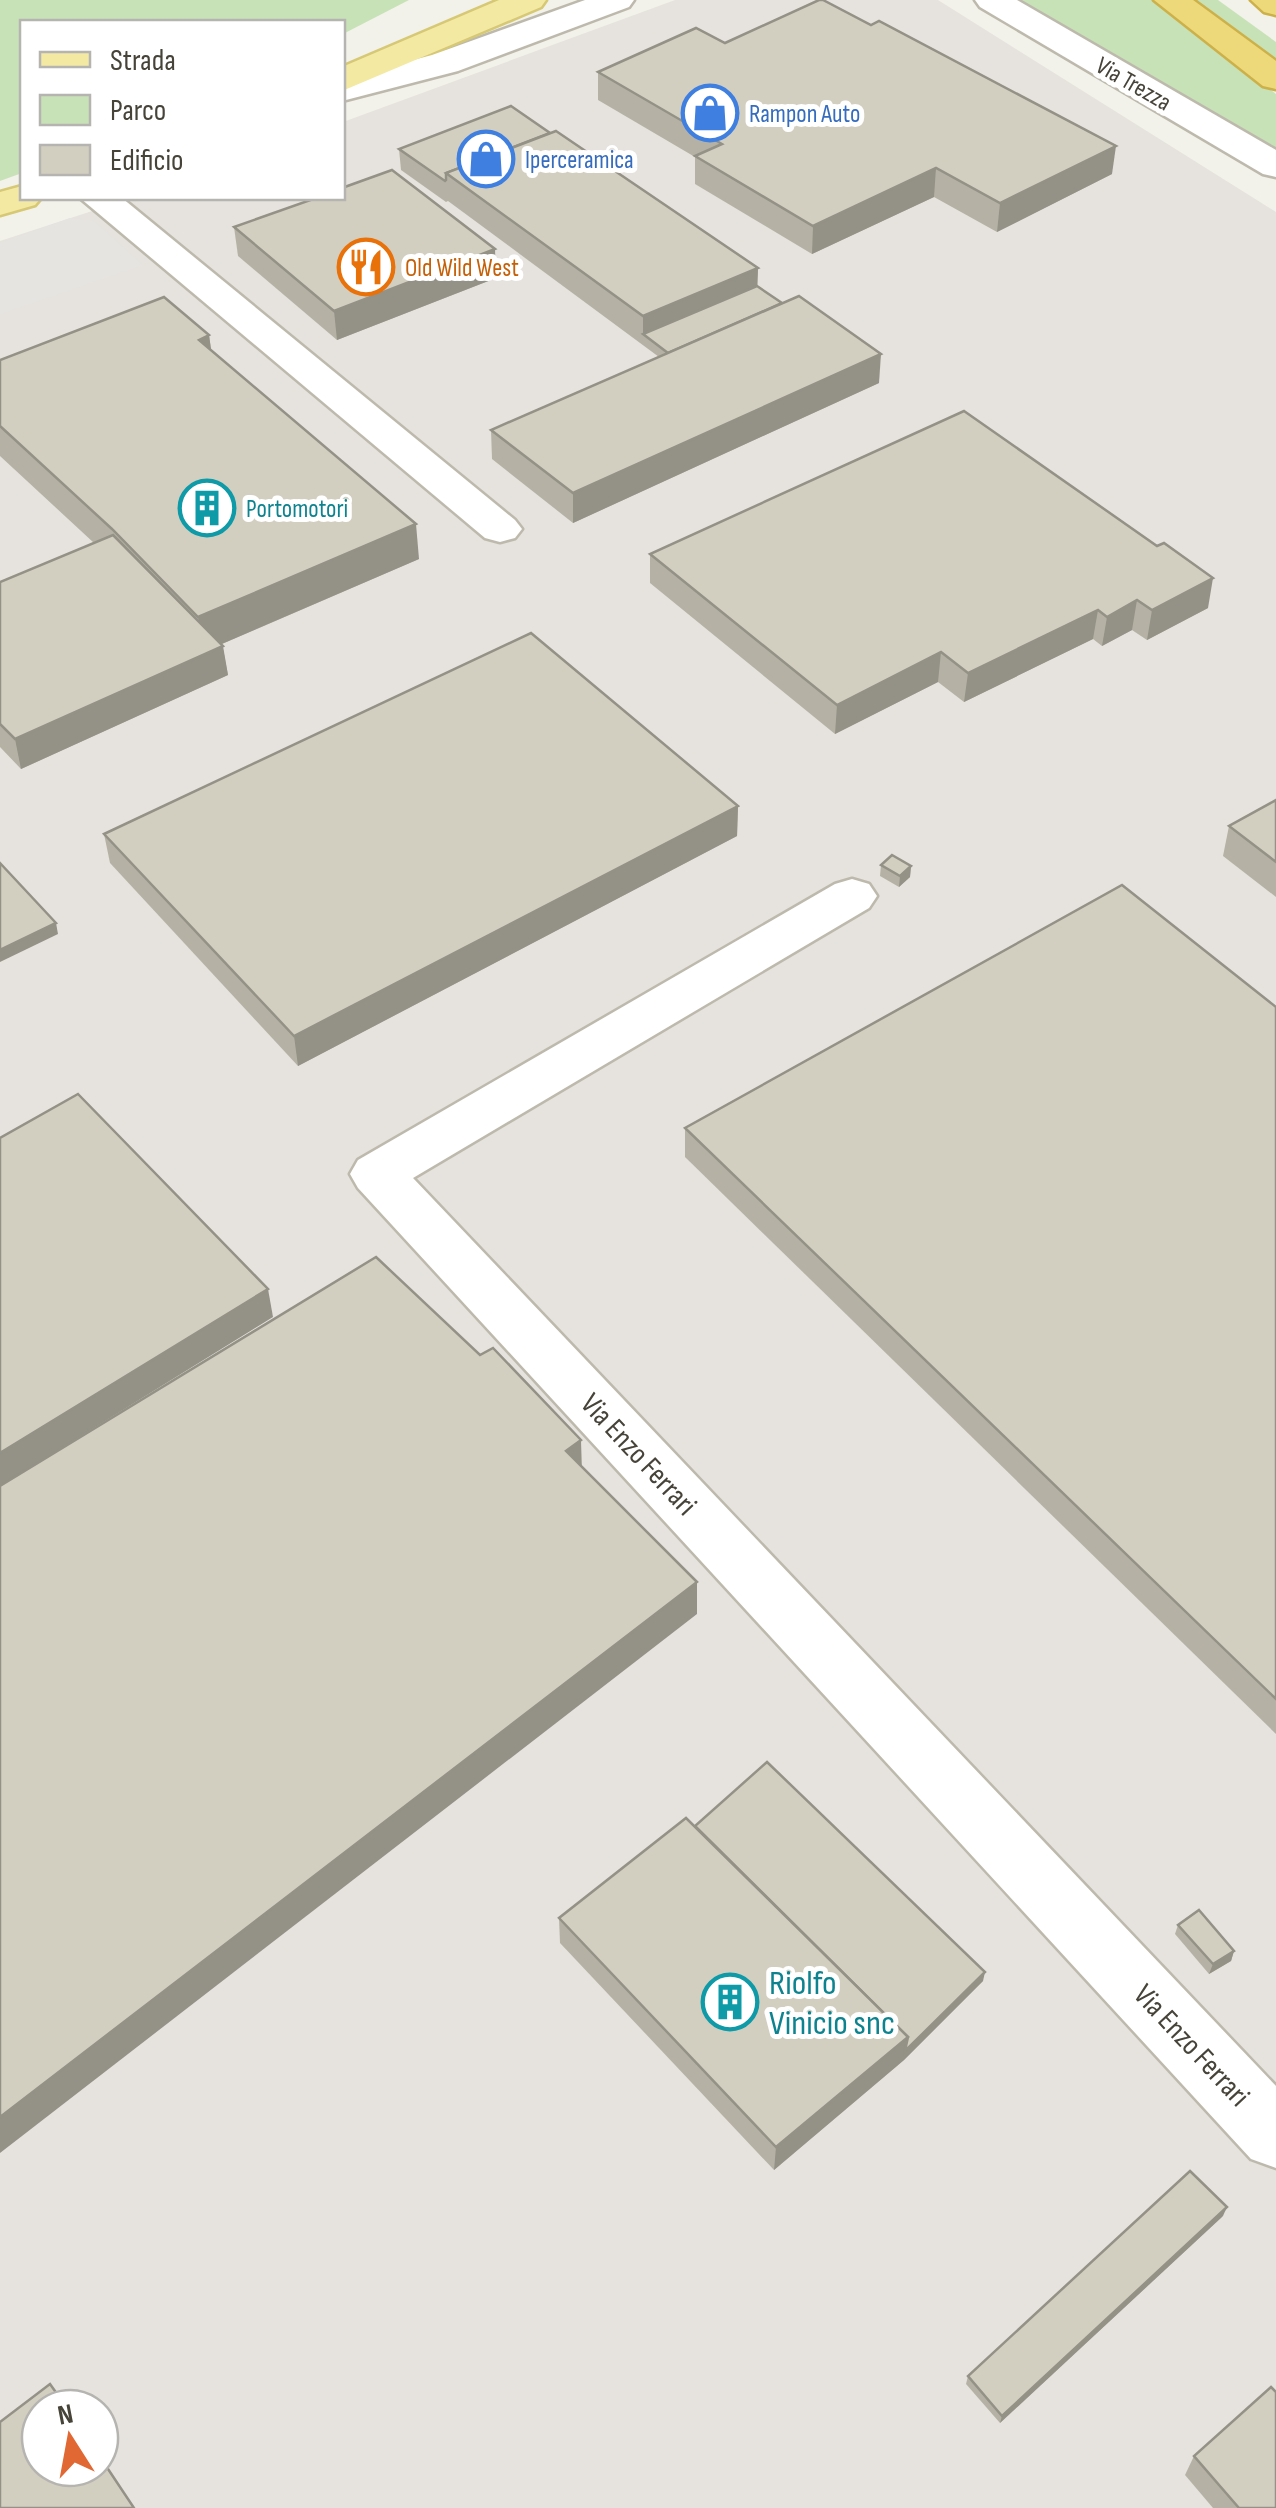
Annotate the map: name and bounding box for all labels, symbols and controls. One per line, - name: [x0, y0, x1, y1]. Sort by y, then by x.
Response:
- legend: [20, 20, 345, 200]
- text: Strada: [110, 43, 176, 79]
- street label: Via Trezza: [1090, 50, 1177, 118]
- shop icon: Rampon Auto: [680, 83, 740, 143]
- text: Parco: [110, 93, 166, 129]
- place label: Rampon Auto: [749, 99, 860, 130]
- shop icon: Iperceramica: [456, 129, 516, 189]
- text: Edificio: [110, 143, 183, 179]
- place label: Iperceramica: [525, 145, 634, 176]
- restaurant icon: Old Wild West: [336, 237, 396, 297]
- place label: Old Wild West: [405, 253, 519, 284]
- building icon: Portomotori: [177, 478, 237, 538]
- place label: Portomotori: [246, 494, 348, 525]
- street label: Via Enzo Ferrari: [573, 1386, 704, 1523]
- place label: Riolfo Vinicio snc: [769, 1962, 895, 2045]
- building icon: Riolfo Vinicio snc: [700, 1972, 760, 2032]
- street label: Via Enzo Ferrari: [1126, 1977, 1257, 2114]
- north arrow: [20, 2388, 120, 2488]
- text: N: [55, 2397, 76, 2433]

